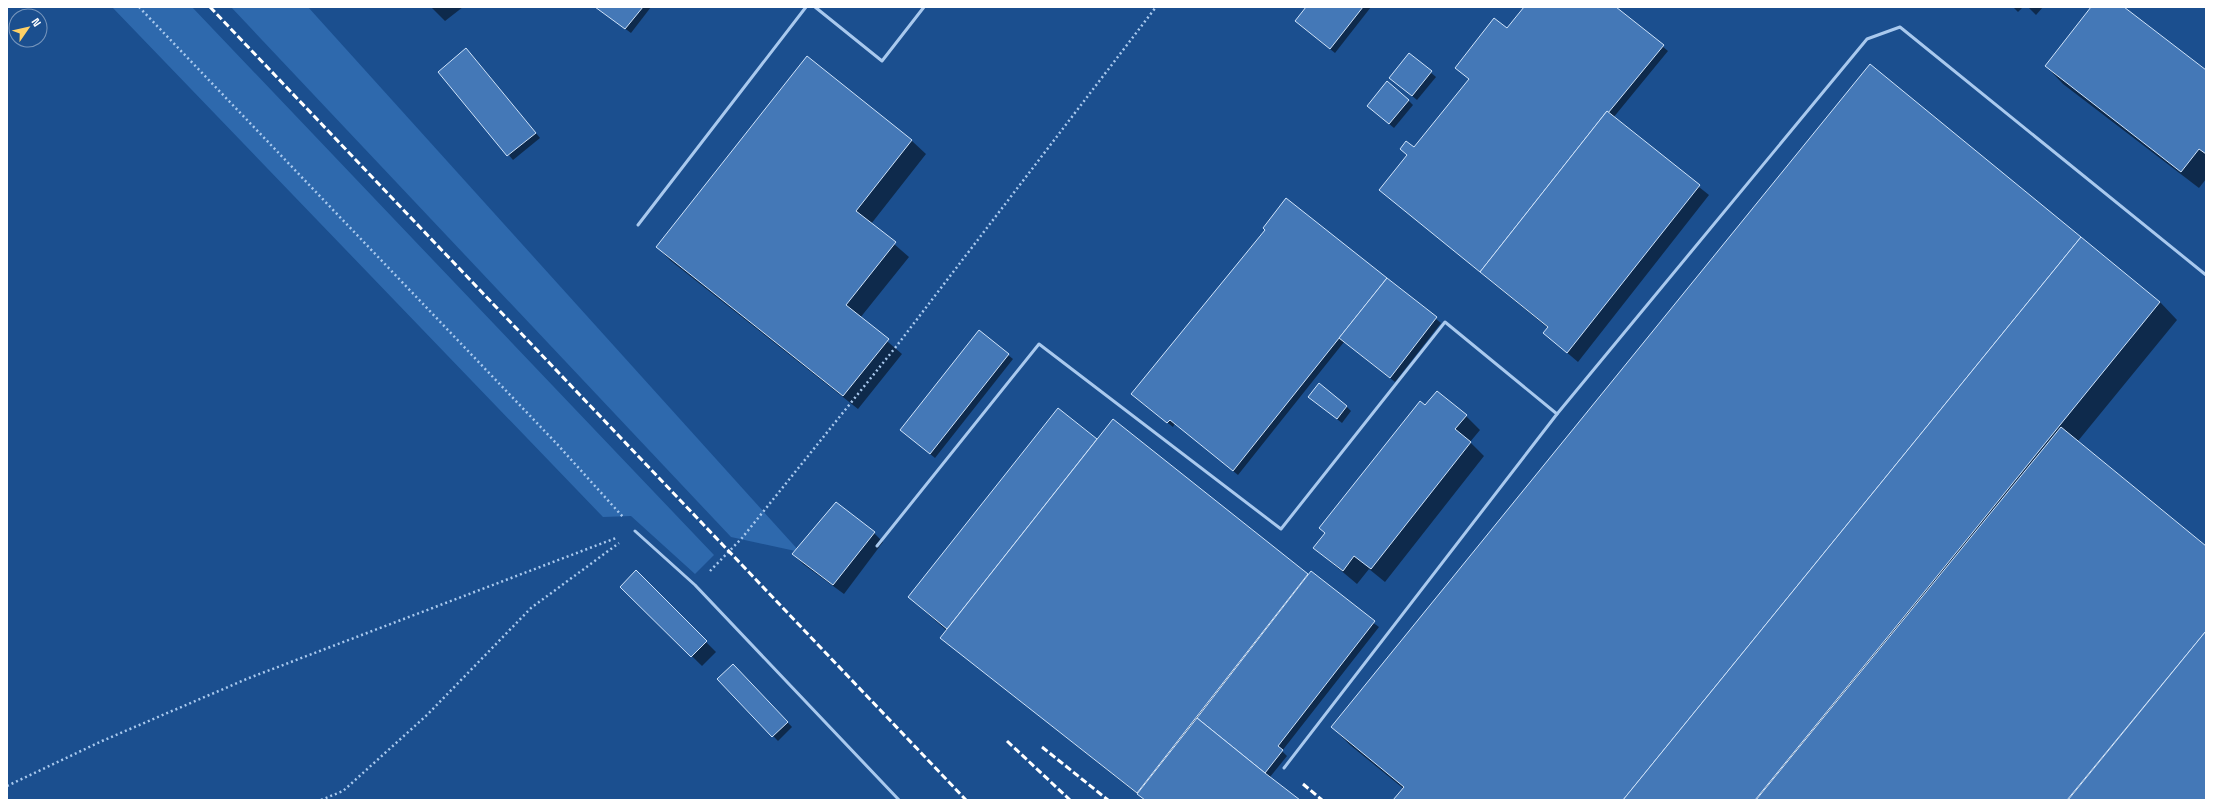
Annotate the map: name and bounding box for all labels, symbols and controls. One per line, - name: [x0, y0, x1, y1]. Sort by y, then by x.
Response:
- north arrow: [8, 8, 48, 48]
- text: N: [28, 15, 44, 29]

